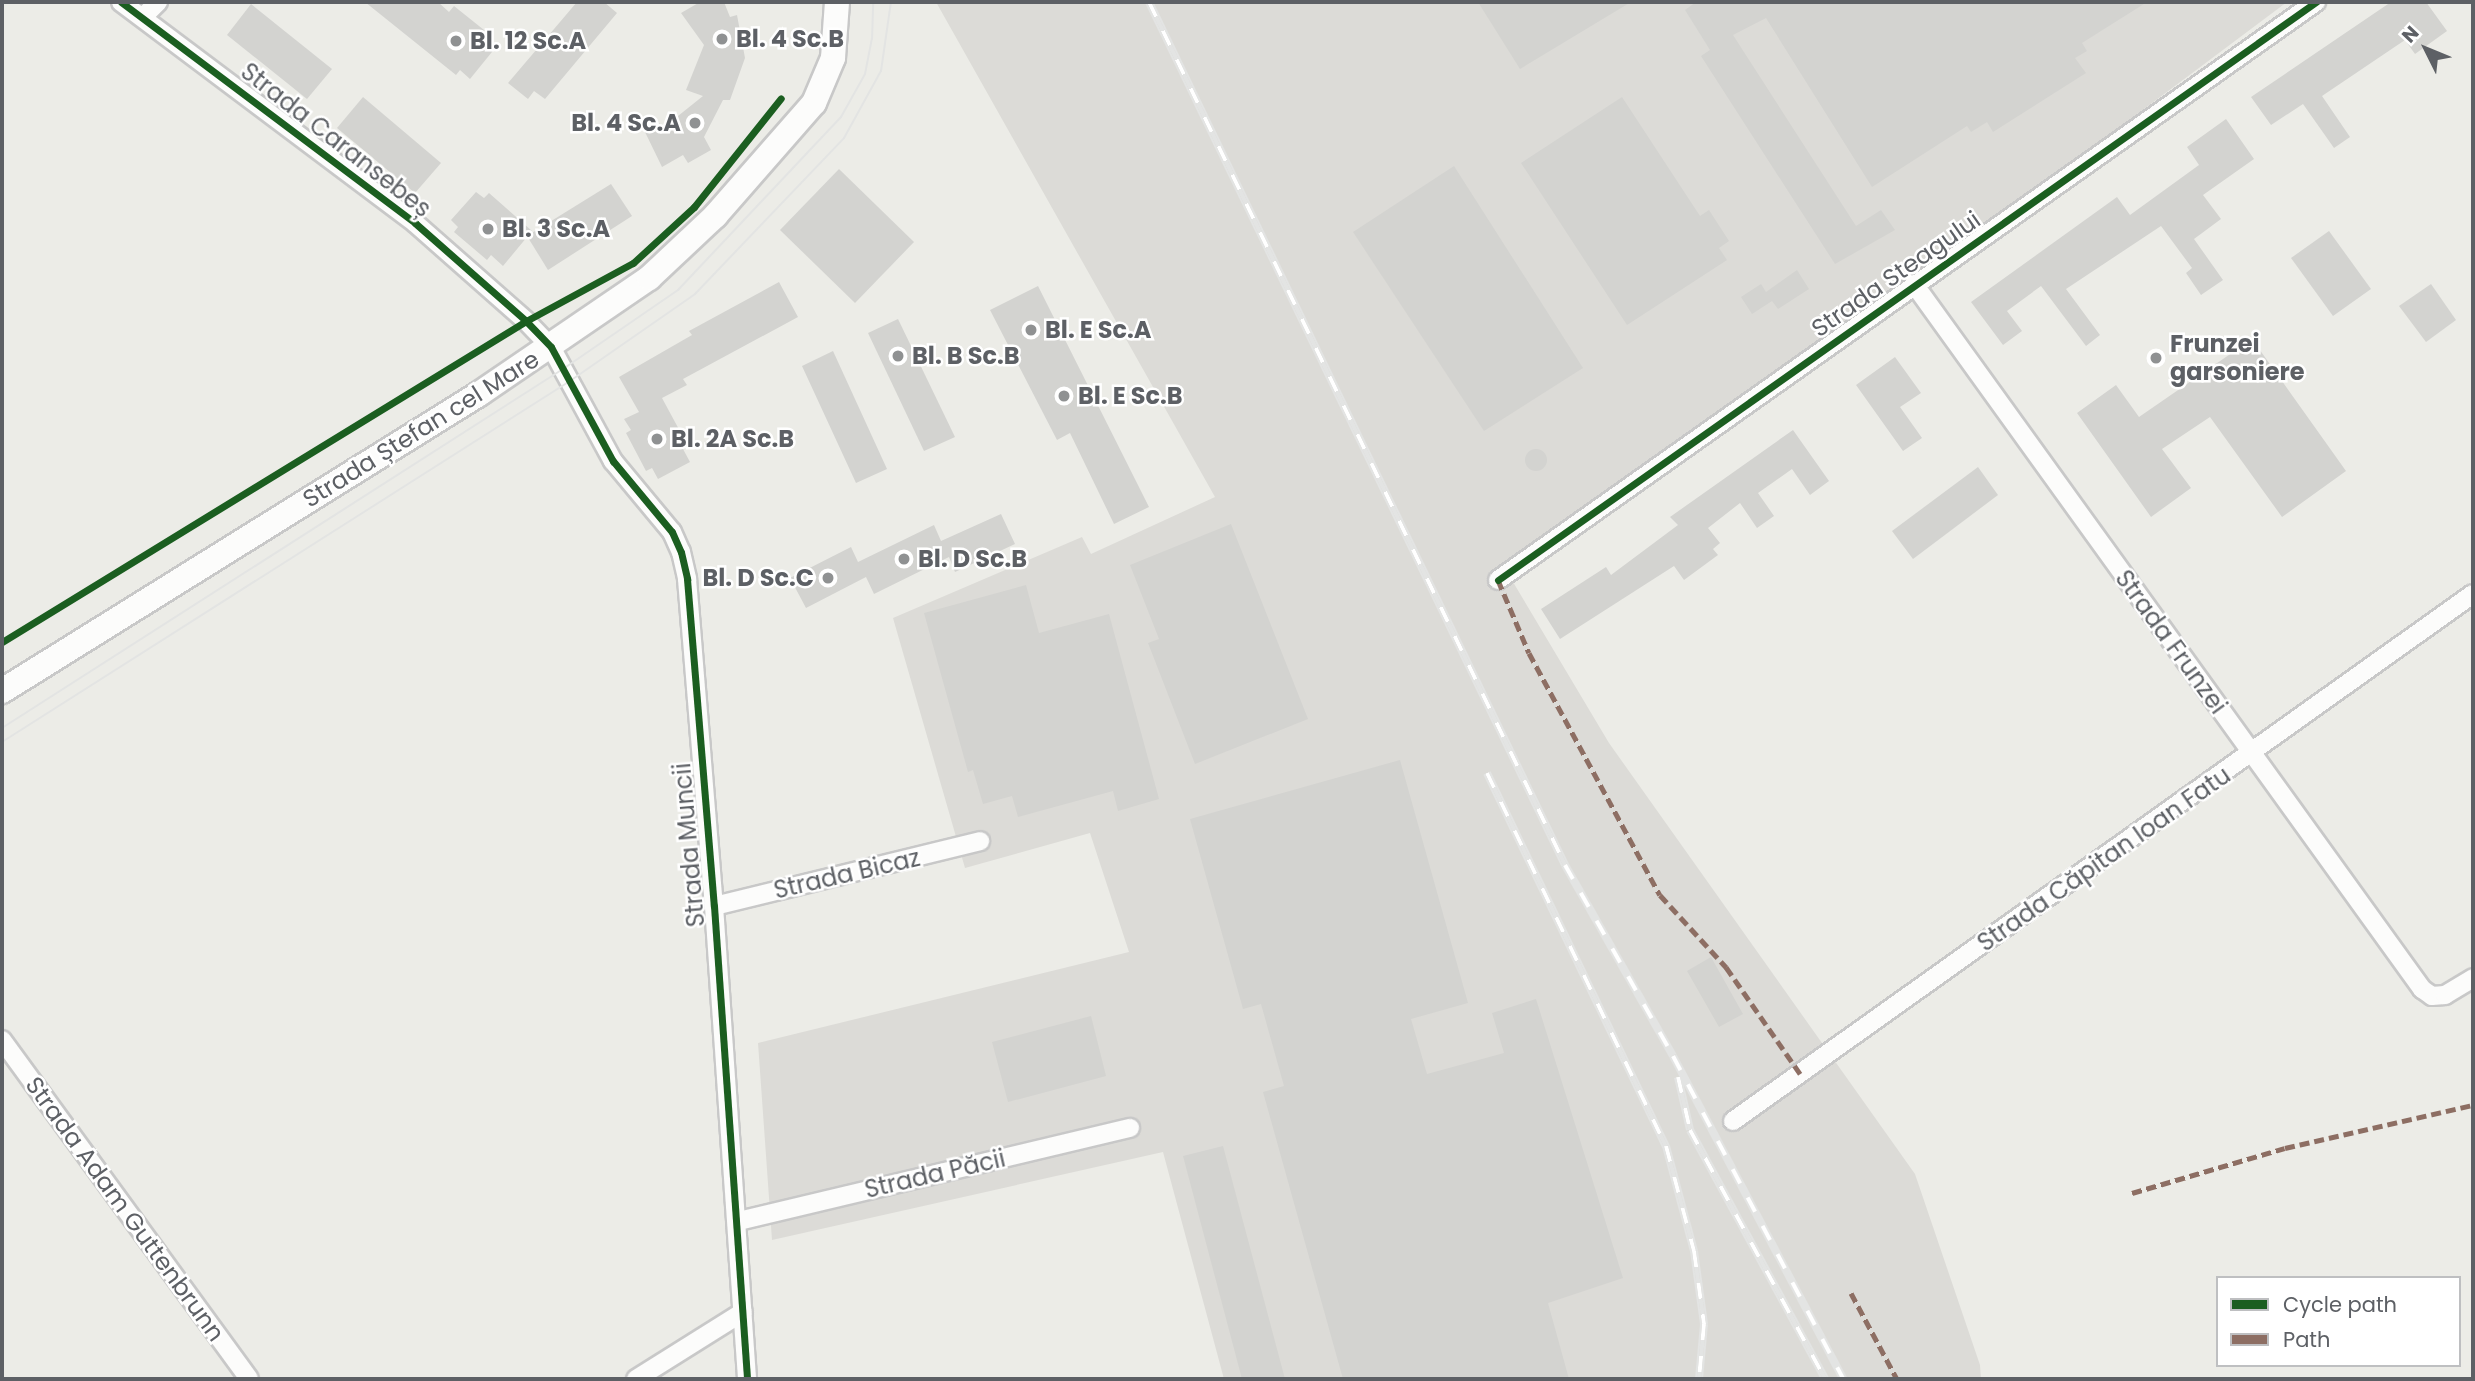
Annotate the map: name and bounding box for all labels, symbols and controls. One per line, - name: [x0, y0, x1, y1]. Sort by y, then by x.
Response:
- north arrow: [2391, 14, 2461, 84]
- text: N: [2396, 20, 2425, 49]
- place label: Bl. 4 Sc.B: [736, 25, 844, 53]
- place label: Bl. 12 Sc.A: [470, 27, 586, 55]
- marker: Bl. 4 Sc.B: [714, 31, 730, 47]
- marker: Bl. 12 Sc.A: [448, 33, 464, 49]
- street label: Strada Caransebeș: [235, 57, 437, 223]
- place label: Bl. 4 Sc.A: [571, 109, 681, 137]
- marker: Bl. 4 Sc.A: [687, 115, 703, 131]
- street label: Strada Steagului: [1806, 205, 1986, 343]
- place label: Bl. 3 Sc.A: [502, 215, 610, 243]
- marker: Bl. 3 Sc.A: [480, 221, 496, 237]
- place label: Bl. E Sc.A: [1045, 316, 1152, 344]
- marker: Bl. E Sc.A: [1023, 322, 1039, 338]
- place label: Frunzei garsoniere: [2170, 330, 2305, 386]
- place label: Bl. B Sc.B: [912, 342, 1020, 370]
- street label: Strada Ștefan cel Mare: [298, 344, 544, 514]
- marker: Bl. B Sc.B: [890, 348, 906, 364]
- marker: Frunzei garsoniere: [2148, 350, 2164, 366]
- place label: Bl. E Sc.B: [1078, 382, 1183, 410]
- marker: Bl. E Sc.B: [1056, 388, 1072, 404]
- place label: Bl. 2A Sc.B: [671, 425, 794, 453]
- marker: Bl. 2A Sc.B: [649, 431, 665, 447]
- place label: Bl. D Sc.B: [918, 545, 1027, 573]
- marker: Bl. D Sc.B: [896, 551, 912, 567]
- place label: Bl. D Sc.C: [702, 564, 814, 592]
- street label: Strada Frunzei: [2109, 565, 2233, 719]
- marker: Bl. D Sc.C: [820, 570, 836, 586]
- street label: Strada Căpitan Ioan Fatu: [1972, 761, 2236, 957]
- street label: Strada Muncii: [667, 762, 711, 928]
- street label: Strada Bicaz: [771, 843, 923, 905]
- street label: Strada Adam Guttenbrunn: [19, 1071, 231, 1347]
- street label: Strada Păcii: [862, 1144, 1008, 1204]
- legend: [2216, 1276, 2461, 1367]
- text: Cycle path: [2283, 1290, 2397, 1319]
- text: Path: [2283, 1325, 2330, 1354]

